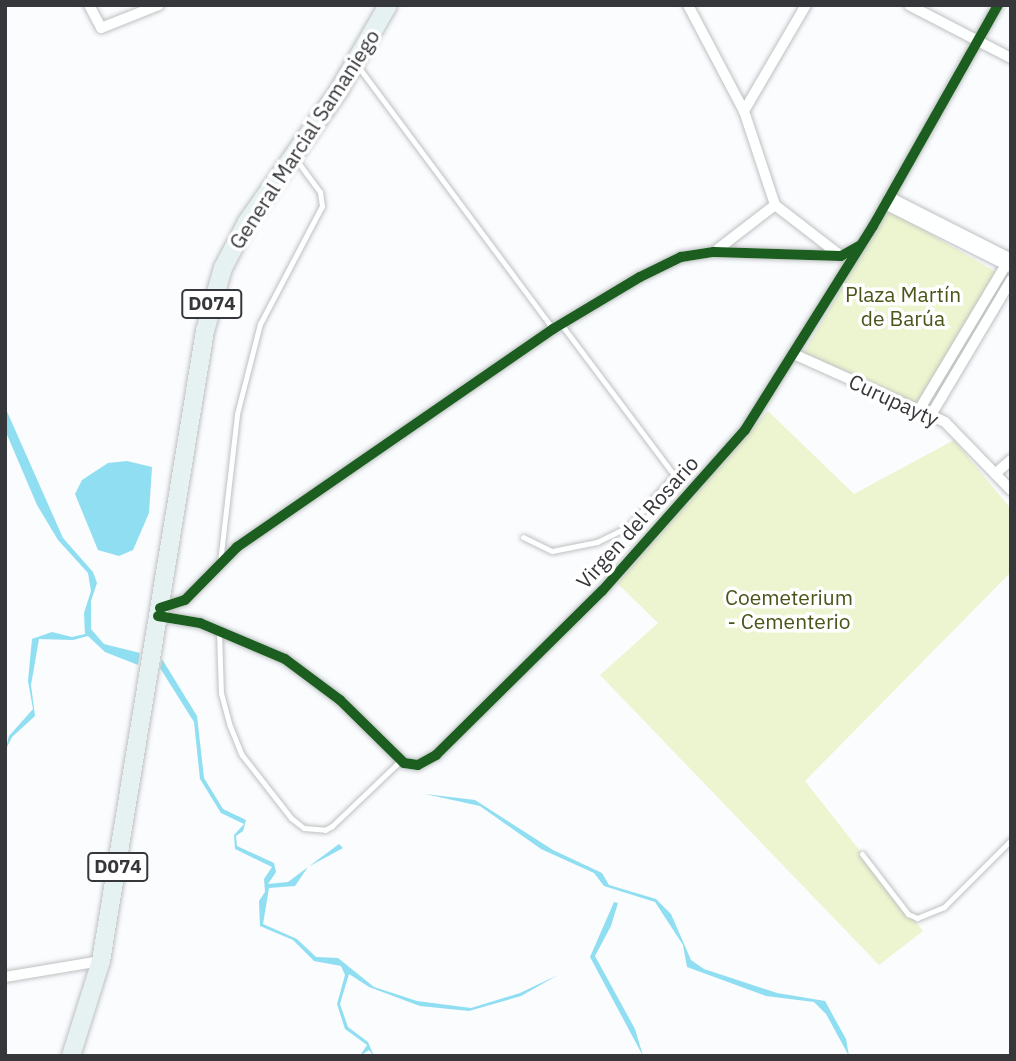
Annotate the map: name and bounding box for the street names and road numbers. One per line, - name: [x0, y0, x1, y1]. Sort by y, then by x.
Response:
- street label: General Marcial Samaniego: [223, 24, 385, 254]
- road number: D074: [180, 288, 244, 320]
- street label: Curupayty: [845, 368, 943, 432]
- street label: Virgen del Rosario: [571, 450, 703, 594]
- road number: D074: [86, 852, 150, 882]

